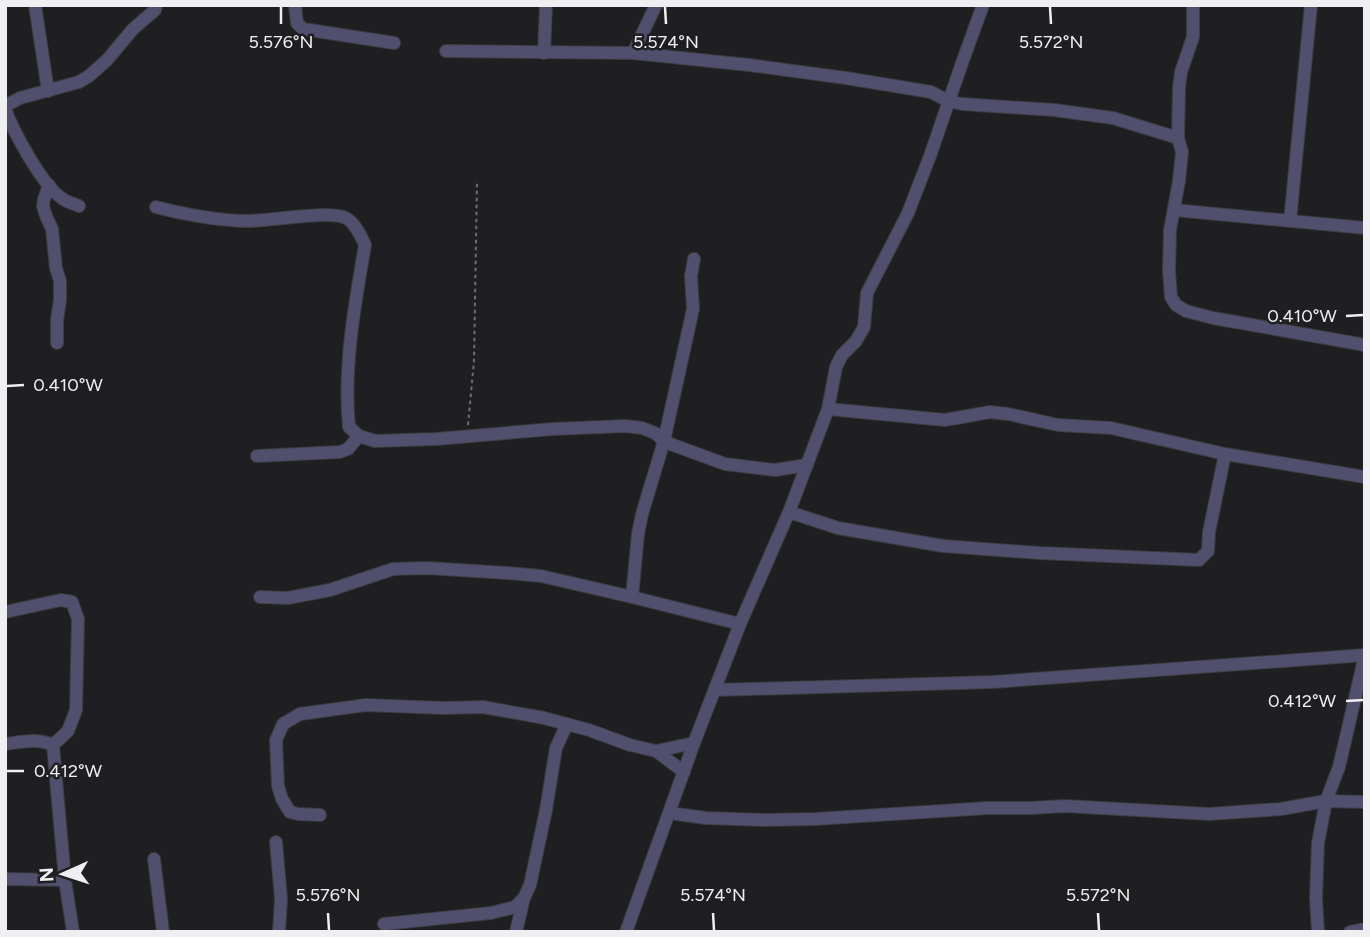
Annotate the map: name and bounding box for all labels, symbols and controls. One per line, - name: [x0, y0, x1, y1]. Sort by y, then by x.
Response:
- text: 5.576°N: [249, 31, 313, 53]
- text: 5.574°N: [633, 31, 699, 53]
- text: 5.572°N: [1019, 31, 1083, 53]
- text: 0.410°W: [1267, 305, 1337, 327]
- text: 0.410°W: [33, 374, 103, 396]
- text: 0.412°W: [1268, 690, 1337, 712]
- text: 0.412°W: [34, 760, 103, 782]
- north arrow: [28, 839, 98, 909]
- text: N: [35, 867, 58, 883]
- text: 5.576°N: [296, 884, 360, 906]
- text: 5.574°N: [680, 884, 746, 906]
- text: 5.572°N: [1066, 884, 1130, 906]

